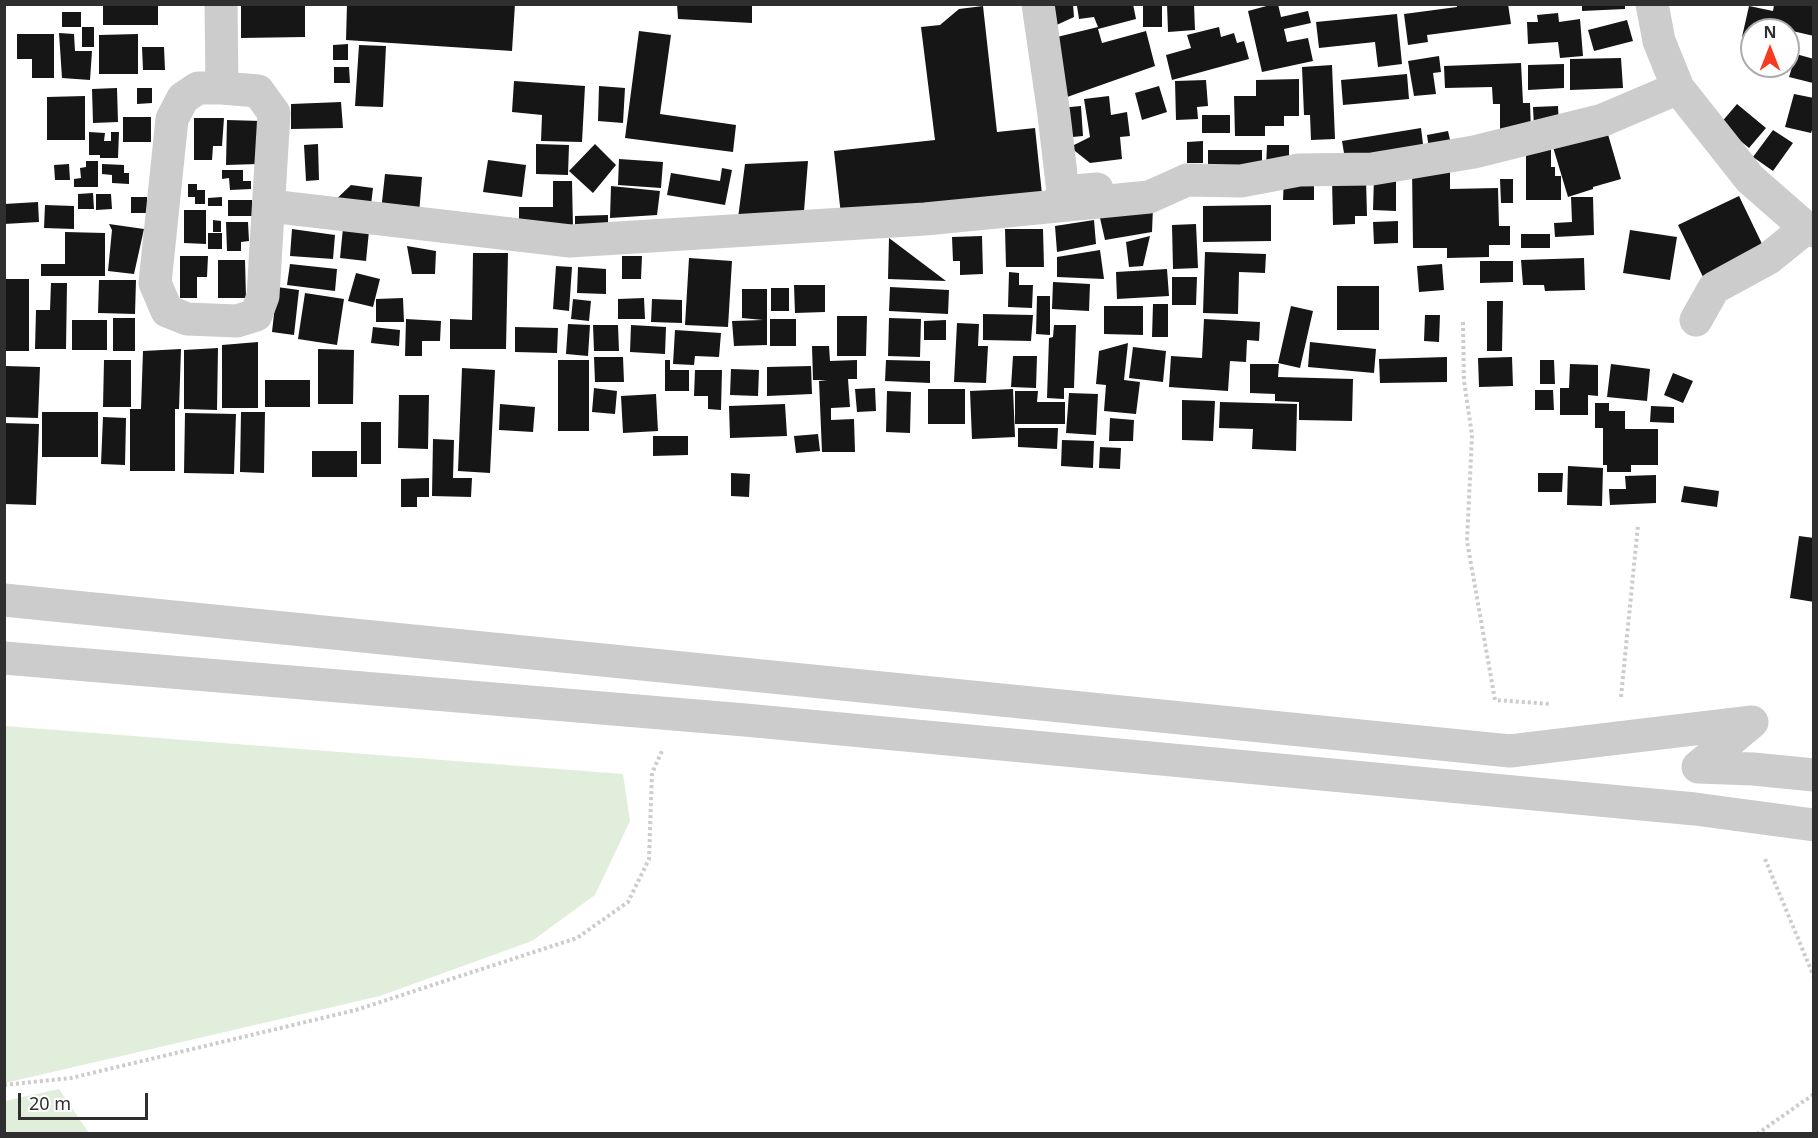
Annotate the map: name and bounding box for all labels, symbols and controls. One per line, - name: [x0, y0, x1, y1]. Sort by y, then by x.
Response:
- north arrow: [1740, 18, 1800, 78]
- text: N: [1763, 21, 1777, 43]
- scale bar: [21, 1081, 152, 1119]
- text: 20 m: [29, 1091, 71, 1115]

